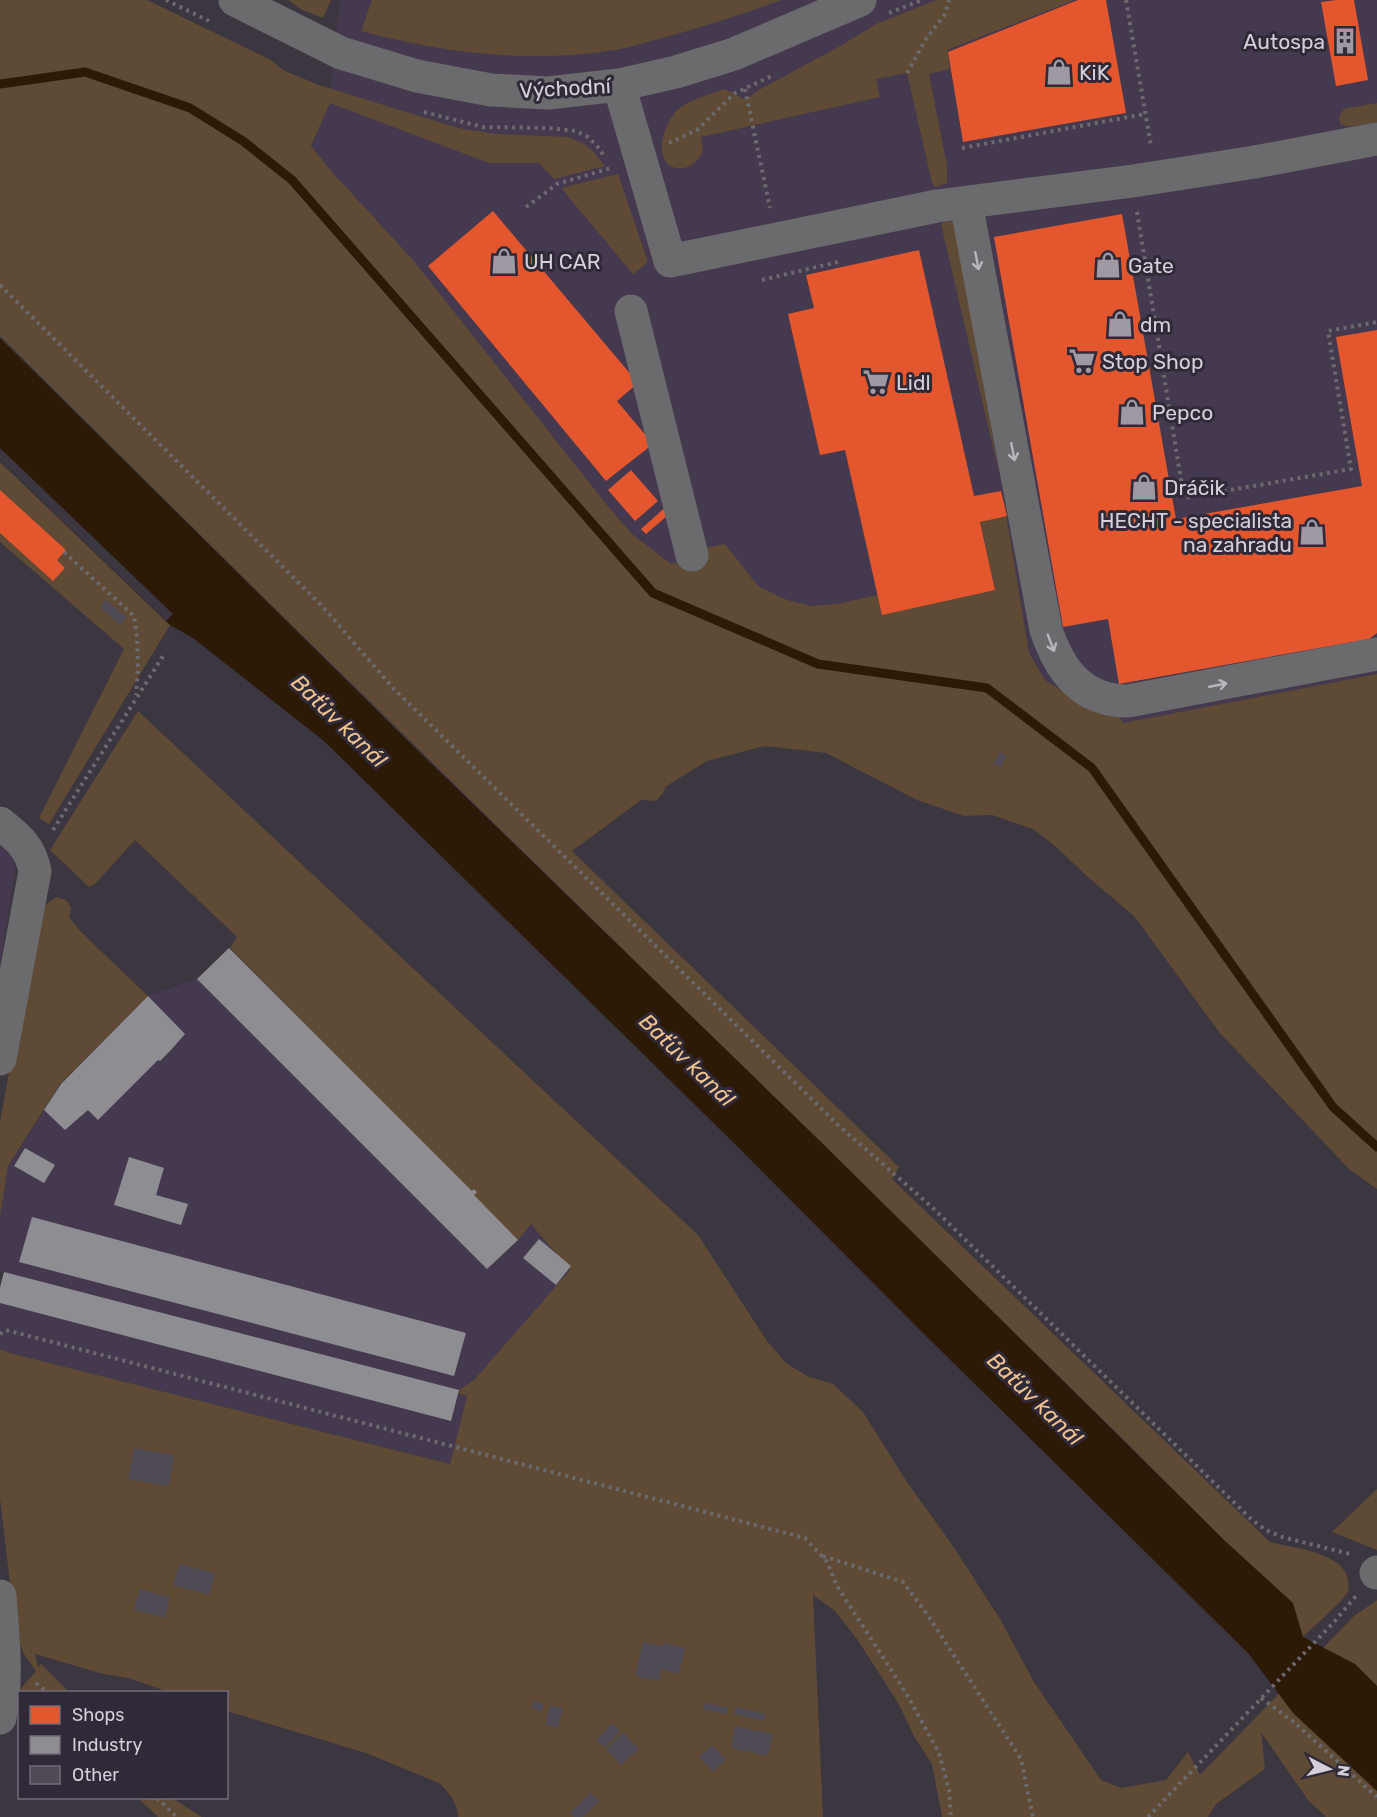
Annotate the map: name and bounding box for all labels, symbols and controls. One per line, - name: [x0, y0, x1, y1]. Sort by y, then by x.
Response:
- building icon: Autospa: [1330, 26, 1360, 56]
- place label: Autospa: [1243, 29, 1325, 54]
- shop icon: KiK: [1044, 57, 1074, 87]
- place label: KiK: [1079, 60, 1110, 85]
- street label: Východní: [519, 73, 612, 103]
- shop icon: UH CAR: [489, 246, 519, 276]
- place label: UH CAR: [524, 249, 601, 274]
- one-way arrow: [972, 250, 983, 270]
- shop icon: Gate: [1093, 250, 1123, 280]
- place label: Gate: [1128, 253, 1174, 278]
- shop icon: dm: [1105, 309, 1135, 339]
- place label: dm: [1140, 312, 1171, 337]
- supermarket icon: Stop Shop: [1067, 346, 1097, 376]
- place label: Stop Shop: [1102, 349, 1203, 374]
- supermarket icon: Lidl: [861, 367, 891, 397]
- place label: Lidl: [896, 370, 931, 395]
- shop icon: Pepco: [1117, 397, 1147, 427]
- place label: Pepco: [1152, 400, 1213, 425]
- one-way arrow: [1008, 442, 1019, 462]
- shop icon: Dráčik: [1129, 472, 1159, 502]
- place label: Dráčik: [1164, 475, 1226, 500]
- place label: HECHT - specialista na zahradu: [1099, 508, 1292, 557]
- shop icon: HECHT - specialista na zahradu: [1297, 517, 1327, 547]
- one-way arrow: [1046, 633, 1057, 652]
- water label: Baťův kanál: [286, 669, 393, 774]
- one-way arrow: [1207, 679, 1227, 690]
- water label: Baťův kanál: [634, 1008, 741, 1113]
- water label: Baťův kanál: [982, 1347, 1089, 1452]
- legend: [18, 1691, 228, 1799]
- text: Shops: [72, 1704, 124, 1726]
- text: Industry: [72, 1734, 142, 1756]
- north arrow: [1299, 1739, 1359, 1799]
- text: Other: [72, 1764, 119, 1786]
- text: N: [1333, 1764, 1354, 1778]

